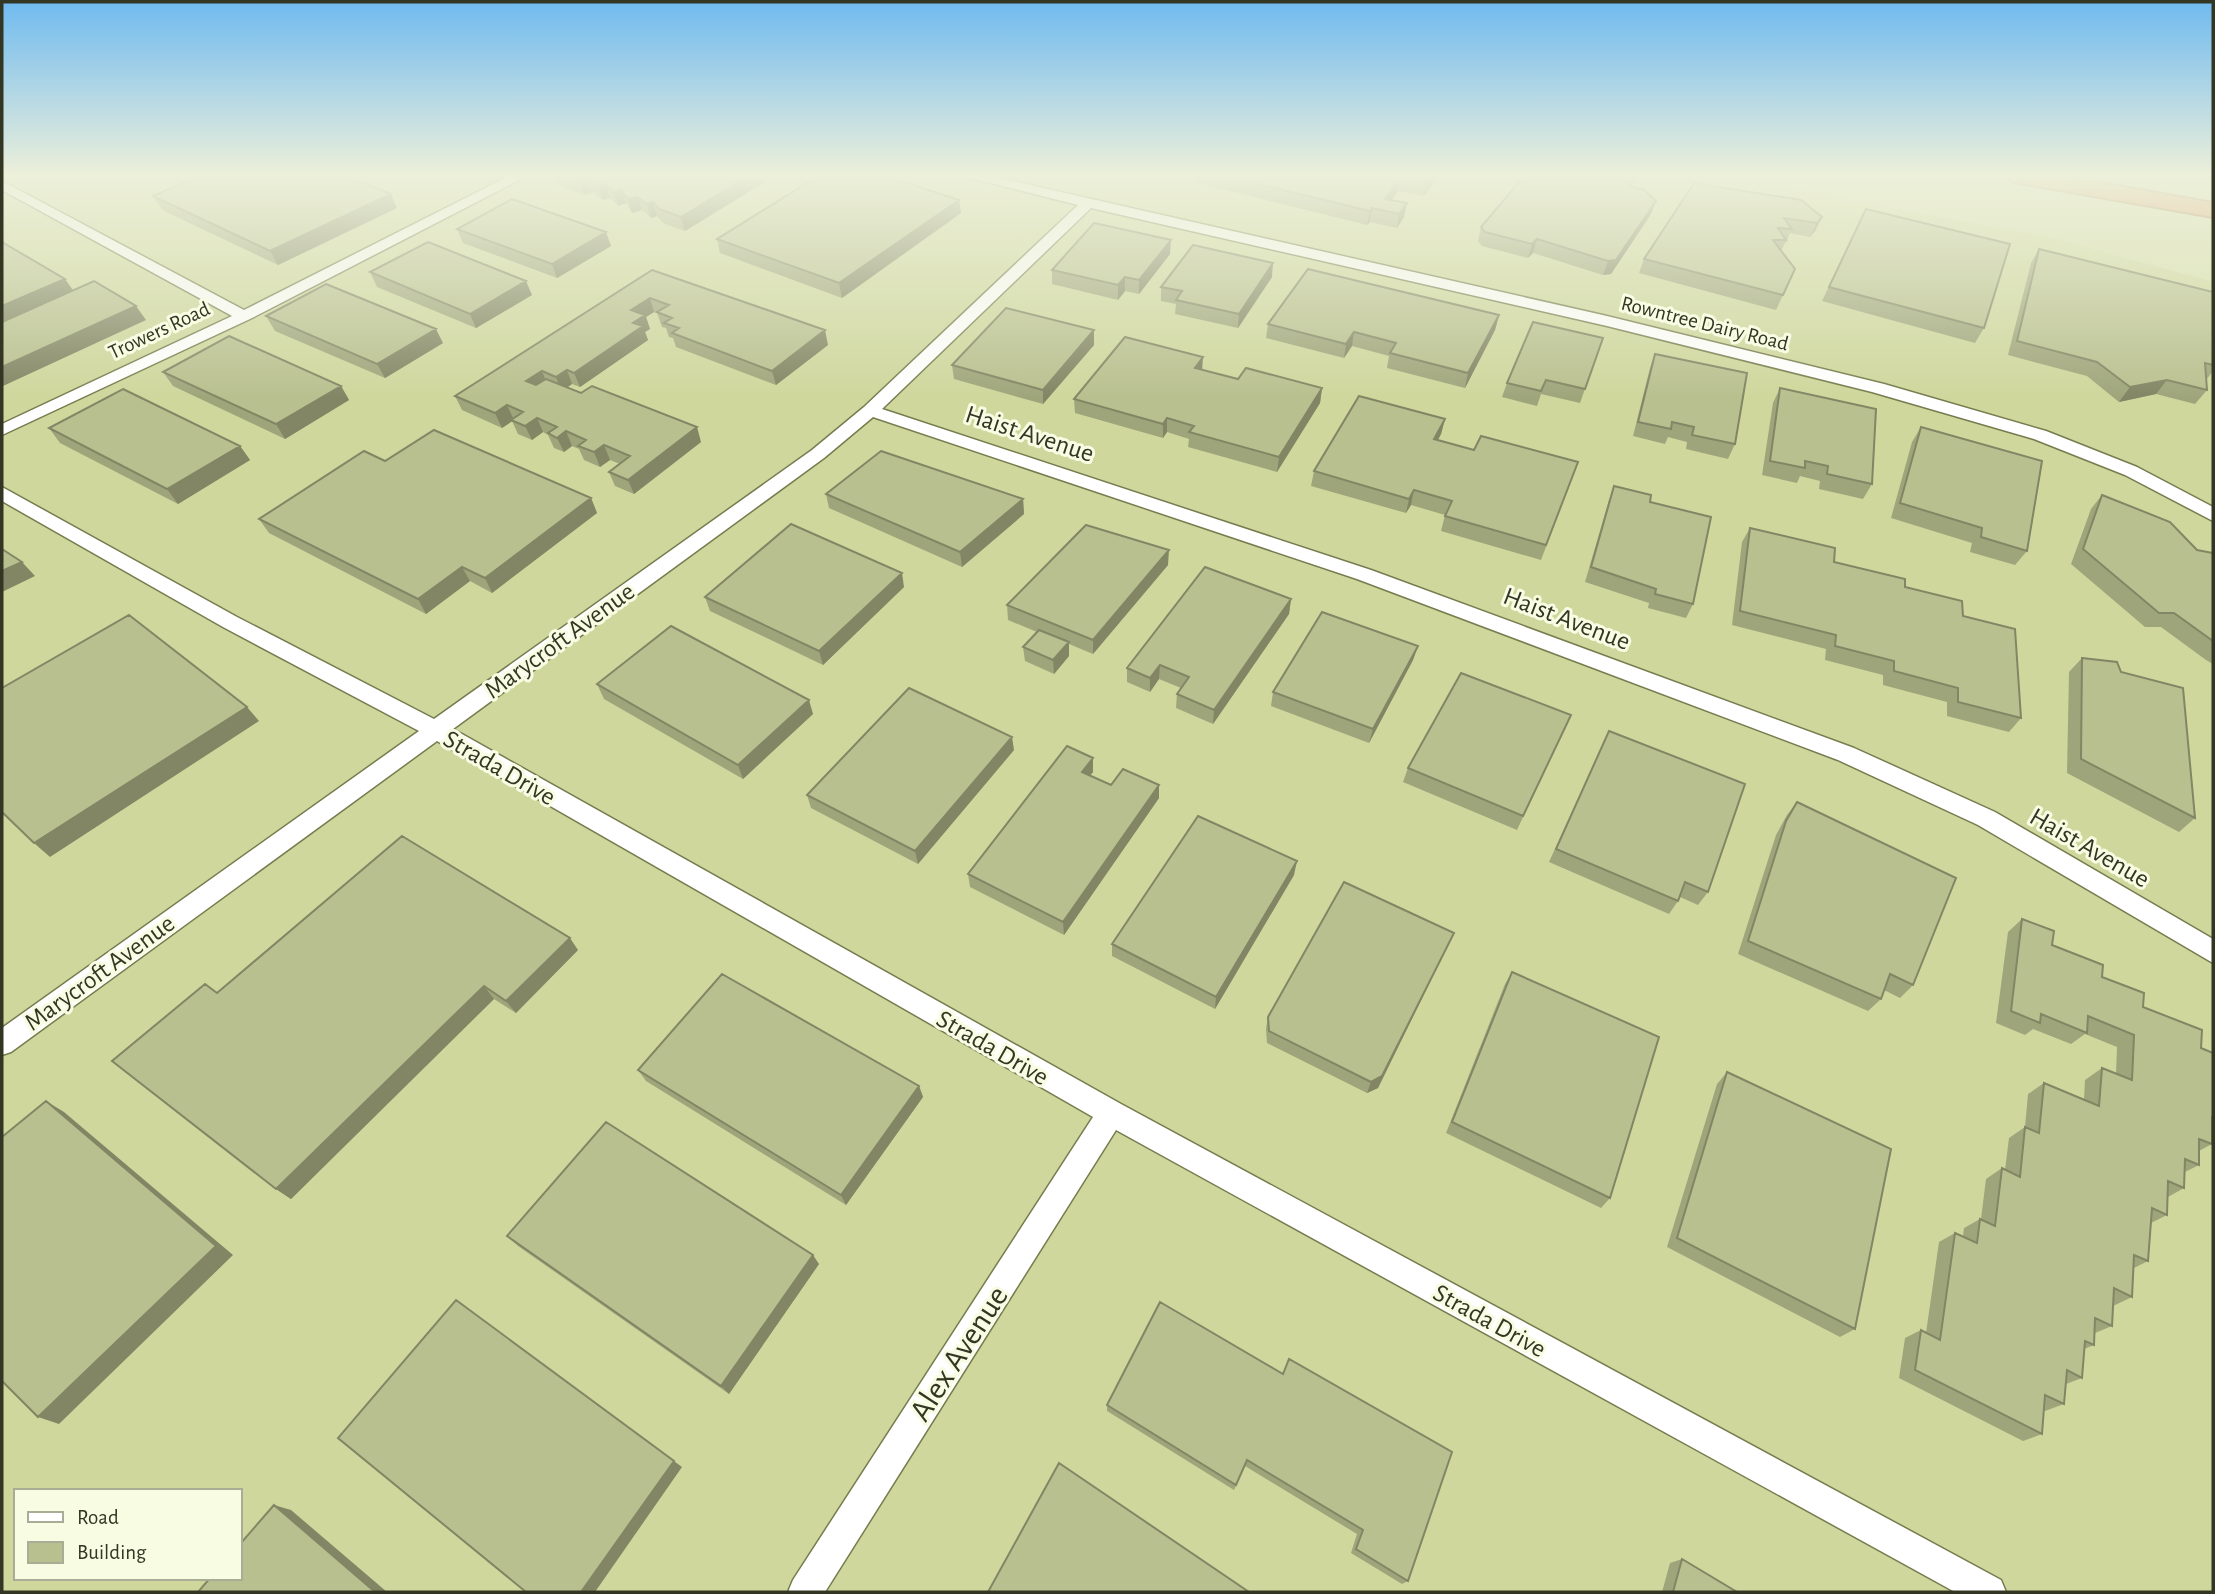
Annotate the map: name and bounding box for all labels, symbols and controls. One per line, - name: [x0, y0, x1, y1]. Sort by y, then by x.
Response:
- street label: Rowntree Dairy Road: [1619, 293, 1791, 354]
- street label: Trowers Road: [105, 298, 213, 363]
- street label: Haist Avenue: [962, 401, 1097, 467]
- street label: Marycroft Avenue: [480, 578, 639, 704]
- street label: Haist Avenue: [1500, 583, 1634, 655]
- street label: Strada Drive: [439, 725, 560, 810]
- street label: Haist Avenue: [2025, 803, 2154, 893]
- street label: Marycroft Avenue: [20, 910, 179, 1036]
- street label: Strada Drive: [932, 1005, 1053, 1090]
- street label: Strada Drive: [1429, 1279, 1550, 1362]
- street label: Alex Avenue: [904, 1280, 1014, 1427]
- legend: [14, 1489, 242, 1580]
- text: Road: [77, 1507, 119, 1528]
- text: Building: [77, 1542, 147, 1563]

